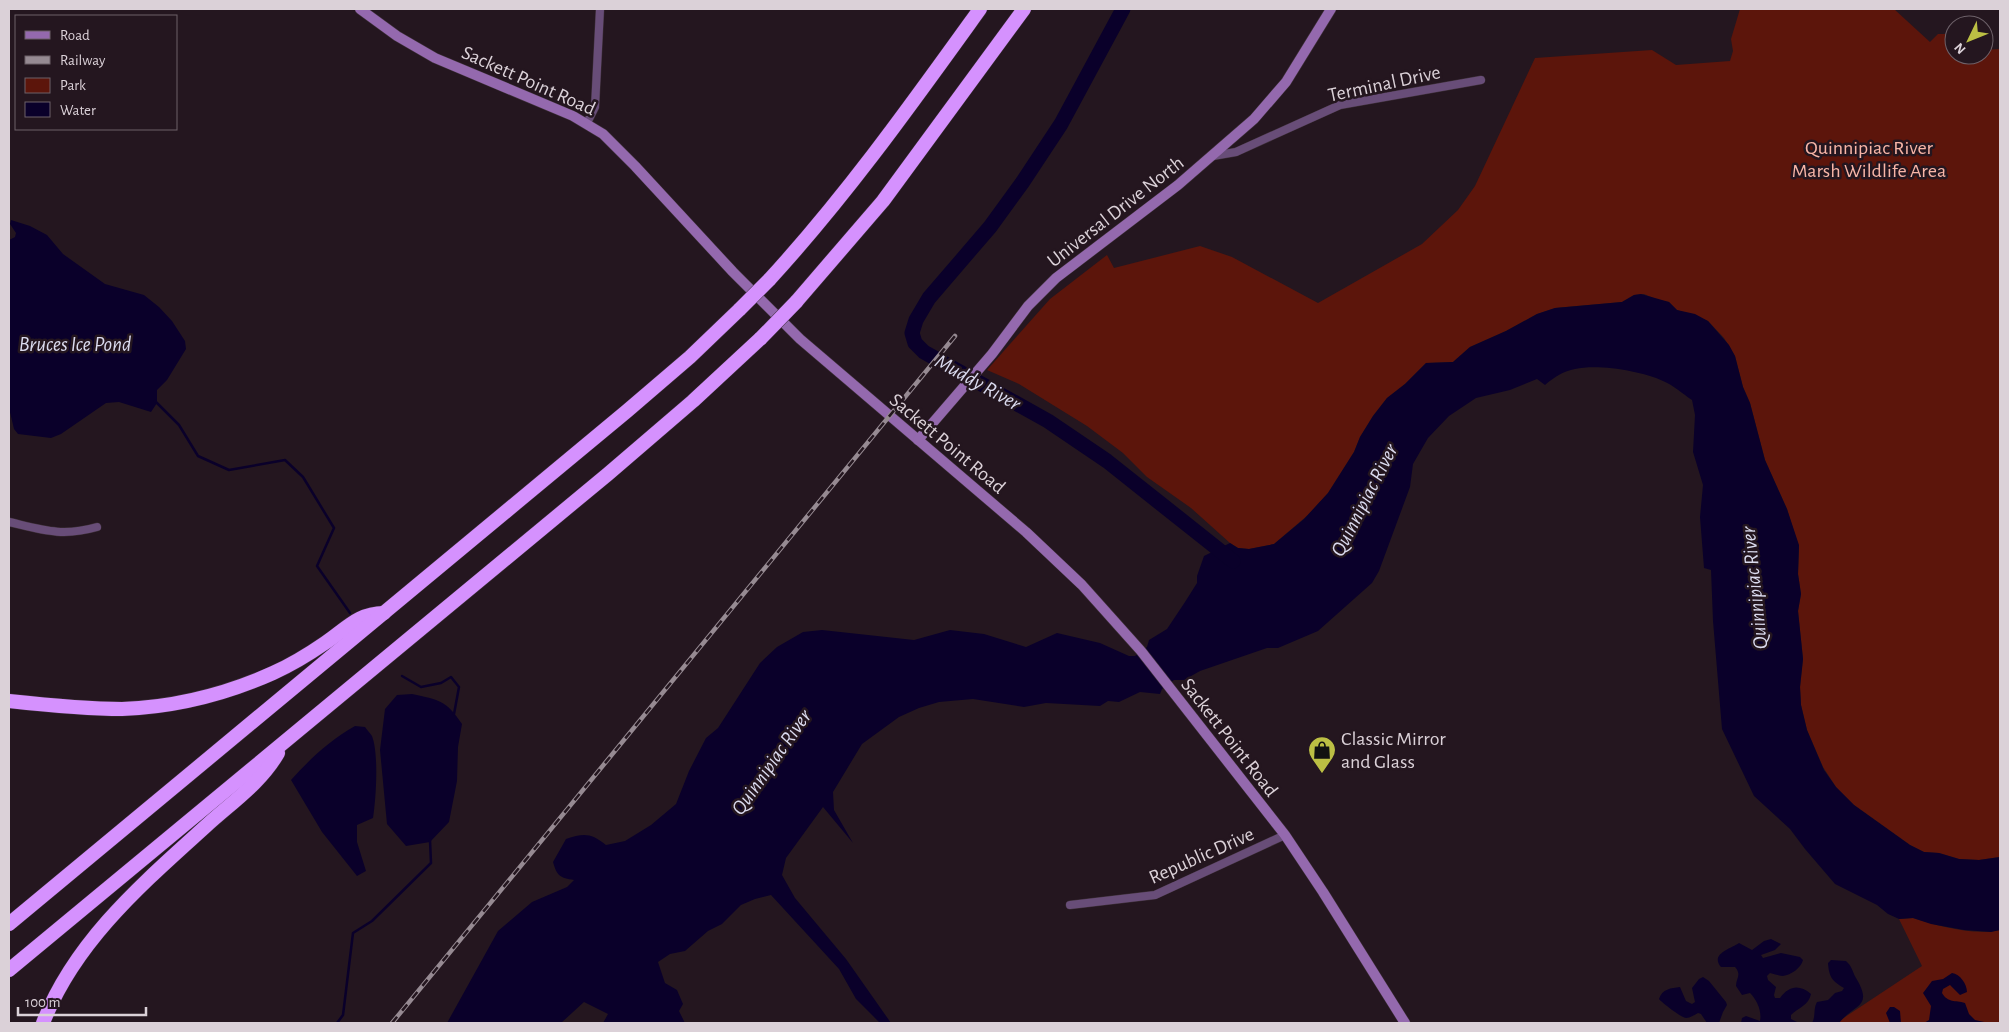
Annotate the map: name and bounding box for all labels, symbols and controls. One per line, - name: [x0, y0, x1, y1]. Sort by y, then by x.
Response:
- legend: [15, 15, 178, 130]
- north arrow: [1944, 15, 1994, 65]
- text: Road: [60, 28, 90, 43]
- text: N: [1952, 40, 1969, 57]
- street label: Sackett Point Road: [459, 42, 598, 119]
- text: Railway: [60, 53, 106, 68]
- street label: Terminal Drive: [1326, 62, 1442, 106]
- text: Park: [60, 78, 86, 93]
- text: Water: [60, 103, 96, 118]
- park label: Quinnipiac River Marsh Wildlife Area: [1792, 138, 1946, 181]
- street label: Universal Drive North: [1044, 152, 1188, 271]
- water label: Bruces Ice Pond: [19, 334, 131, 355]
- water label: Muddy River: [931, 350, 1025, 415]
- street label: Sackett Point Road: [886, 390, 1009, 498]
- water label: Quinnipiac River: [1327, 440, 1403, 560]
- water label: Quinnipiac River: [1737, 524, 1772, 650]
- street label: Sackett Point Road: [1177, 675, 1281, 801]
- water label: Quinnipiac River: [727, 705, 817, 819]
- place label: Classic Mirror and Glass: [1341, 729, 1446, 772]
- shop icon: Classic Mirror and Glass: [1307, 735, 1337, 774]
- street label: Republic Drive: [1146, 824, 1257, 888]
- scale bar: [18, 984, 145, 1016]
- text: 100 m: [25, 995, 60, 1010]

